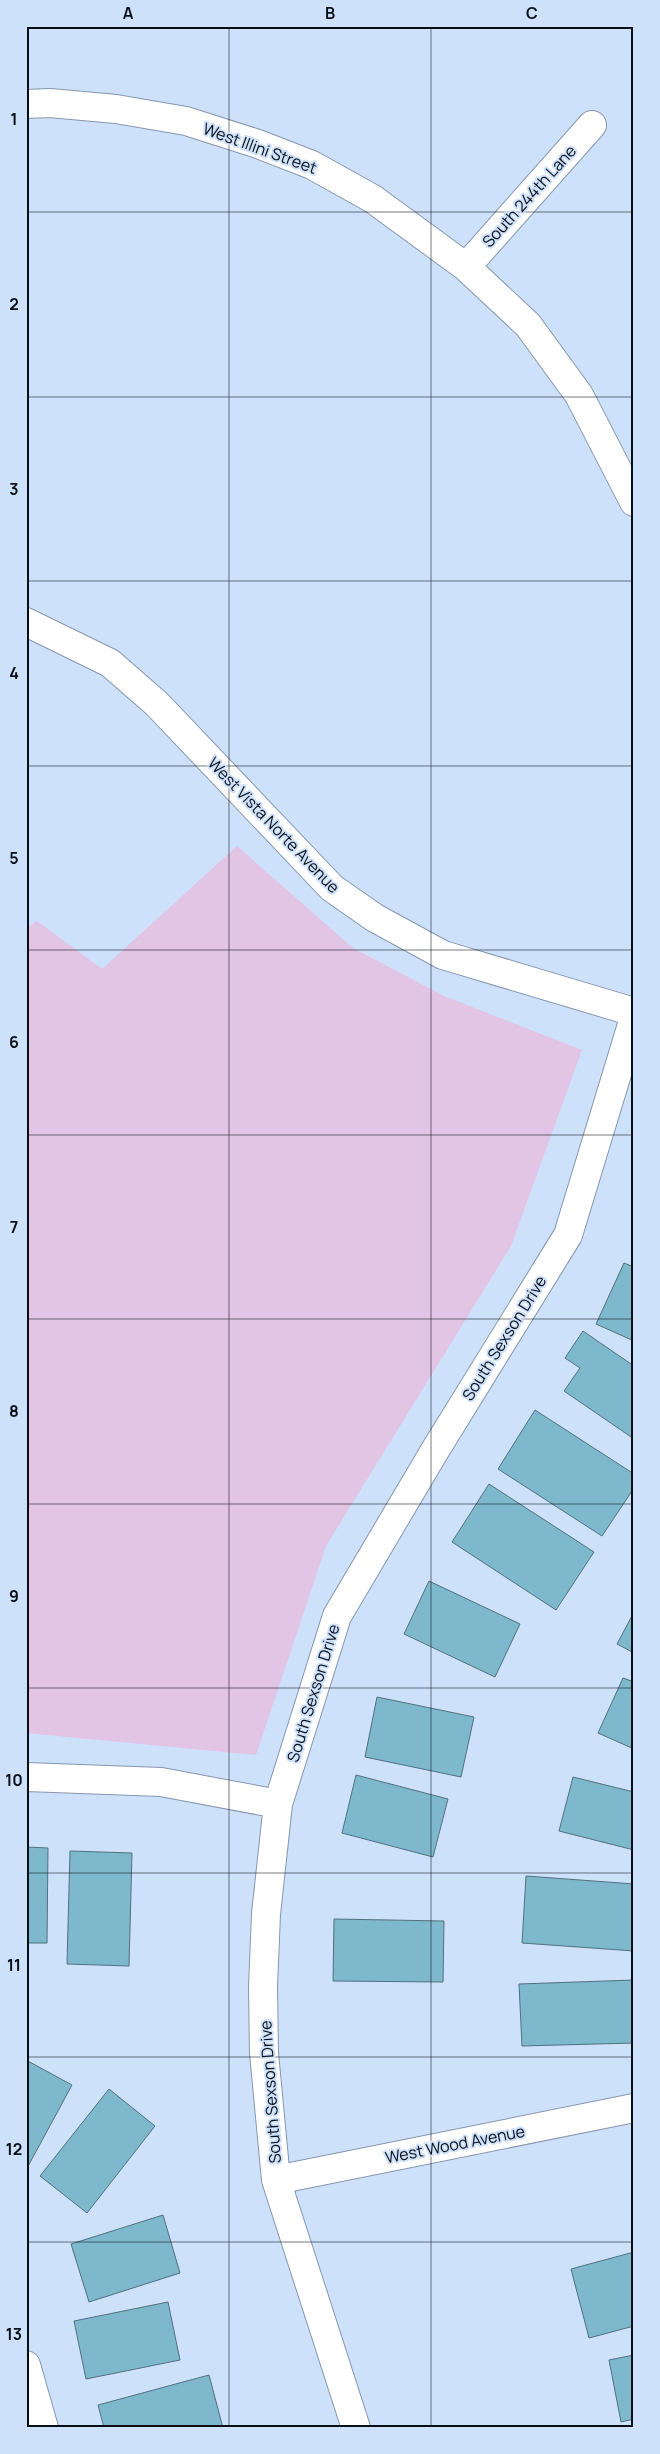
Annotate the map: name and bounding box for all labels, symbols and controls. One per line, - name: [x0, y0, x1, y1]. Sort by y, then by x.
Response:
- text: A: [123, 2, 134, 24]
- text: B: [325, 2, 335, 24]
- text: C: [526, 2, 538, 24]
- text: 1: [10, 108, 18, 130]
- street label: West Illini Street: [200, 117, 320, 179]
- street label: South 244th Lane: [477, 140, 581, 252]
- text: 2: [9, 293, 19, 315]
- text: 3: [9, 478, 19, 500]
- text: 4: [9, 662, 19, 684]
- street label: West Vista Norte Avenue: [203, 752, 345, 898]
- text: 5: [9, 847, 19, 869]
- text: 6: [9, 1031, 19, 1053]
- text: 7: [10, 1216, 18, 1238]
- street label: South Sexson Drive: [457, 1271, 551, 1405]
- text: 8: [9, 1400, 19, 1422]
- text: 9: [9, 1585, 19, 1607]
- street label: South Sexson Drive: [282, 1621, 344, 1765]
- text: 10: [5, 1769, 23, 1791]
- text: 11: [7, 1954, 21, 1976]
- street label: South Sexson Drive: [254, 2020, 286, 2164]
- street label: West Wood Avenue: [383, 2120, 527, 2168]
- text: 12: [6, 2138, 22, 2160]
- text: 13: [6, 2323, 22, 2345]

